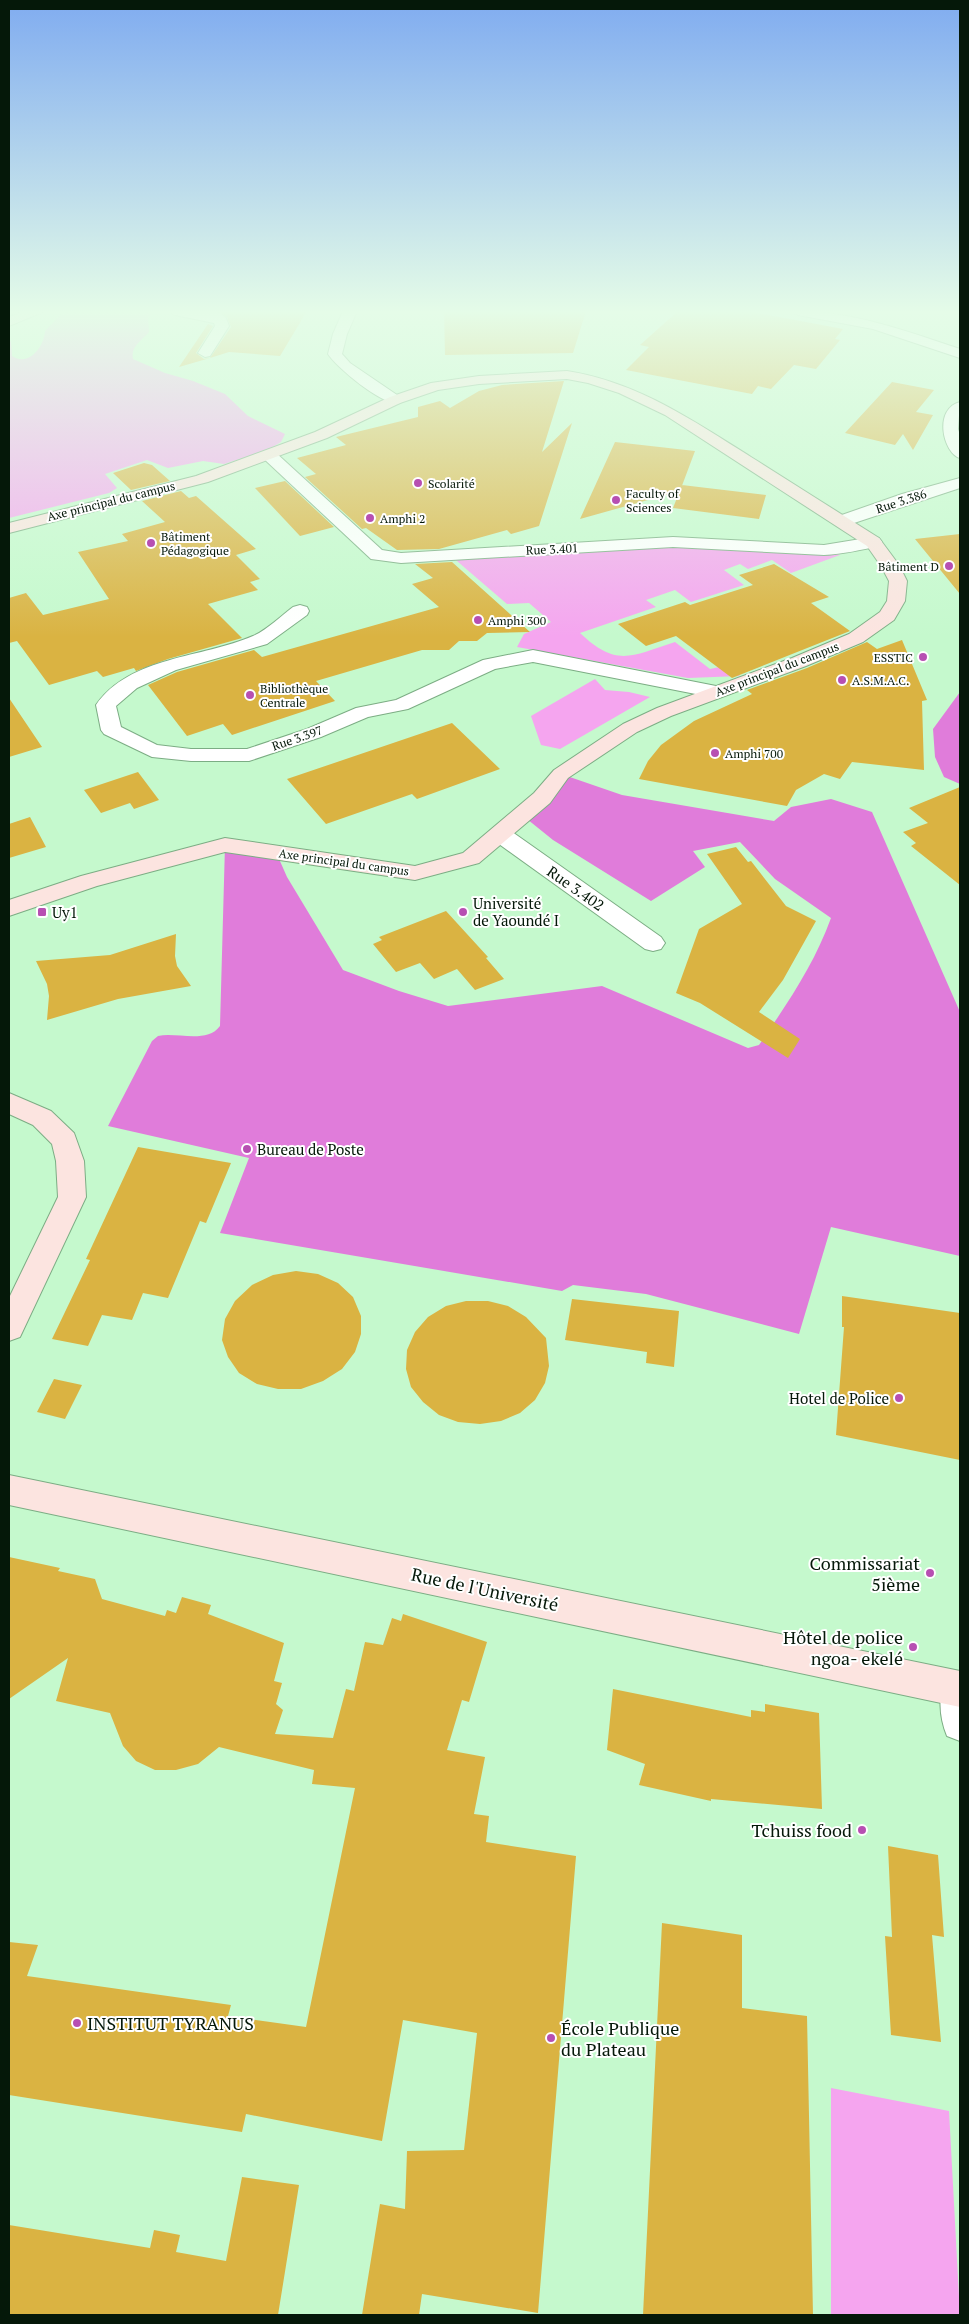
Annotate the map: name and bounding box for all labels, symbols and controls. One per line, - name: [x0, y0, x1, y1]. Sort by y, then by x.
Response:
- place label: Scolarité: [428, 476, 475, 491]
- marker: Scolarité: [412, 477, 424, 489]
- street label: Axe principal du campus: [45, 478, 177, 524]
- place label: Faculty of Sciences: [626, 486, 680, 515]
- street label: Rue 3.386: [874, 486, 929, 516]
- marker: Faculty of Sciences: [610, 494, 622, 506]
- place label: Amphi 2: [380, 511, 425, 526]
- marker: Amphi 2: [364, 512, 376, 524]
- place label: Bâtiment Pédagogique: [161, 529, 229, 558]
- marker: Bâtiment Pédagogique: [145, 537, 157, 549]
- street label: Rue 3.401: [525, 540, 579, 558]
- place label: Bâtiment D: [878, 559, 939, 574]
- marker: Bâtiment D: [943, 560, 955, 572]
- place label: Amphi 300: [488, 613, 546, 628]
- marker: Amphi 300: [472, 614, 484, 626]
- street label: Axe principal du campus: [713, 638, 841, 700]
- place label: ESSTIC: [874, 650, 913, 665]
- marker: ESSTIC: [917, 651, 929, 663]
- place label: A.S.M.A.C.: [852, 673, 909, 688]
- marker: A.S.M.A.C.: [836, 674, 848, 686]
- place label: Bibliothèque Centrale: [260, 681, 328, 710]
- marker: Bibliothèque Centrale: [244, 689, 256, 701]
- street label: Rue 3.397: [270, 722, 324, 754]
- place label: Amphi 700: [725, 746, 783, 761]
- marker: Amphi 700: [709, 747, 721, 759]
- street label: Axe principal du campus: [278, 845, 410, 879]
- street label: Rue 3.402: [543, 861, 609, 915]
- place label: Université de Yaoundé I: [473, 893, 559, 930]
- place label: Uy1: [52, 902, 78, 922]
- marker: Uy1: [36, 906, 48, 918]
- marker: Université de Yaoundé I: [457, 906, 469, 918]
- place label: Bureau de Poste: [257, 1139, 364, 1159]
- marker: Bureau de Poste: [241, 1143, 253, 1155]
- place label: Hotel de Police: [789, 1388, 889, 1408]
- marker: Hotel de Police: [893, 1392, 905, 1404]
- place label: Commissariat 5ième: [810, 1551, 920, 1596]
- street label: Rue de l'Université: [409, 1562, 561, 1616]
- marker: Commissariat 5ième: [924, 1567, 936, 1579]
- place label: Hôtel de police ngoa- ekelé: [783, 1625, 903, 1670]
- marker: Hôtel de police ngoa- ekelé: [907, 1641, 919, 1653]
- place label: Tchuiss food: [752, 1818, 852, 1842]
- marker: Tchuiss food: [856, 1824, 868, 1836]
- place label: INSTITUT TYRANUS: [87, 2011, 254, 2035]
- place label: École Publique du Plateau: [561, 2016, 679, 2061]
- marker: INSTITUT TYRANUS: [71, 2017, 83, 2029]
- marker: École Publique du Plateau: [545, 2032, 557, 2044]

